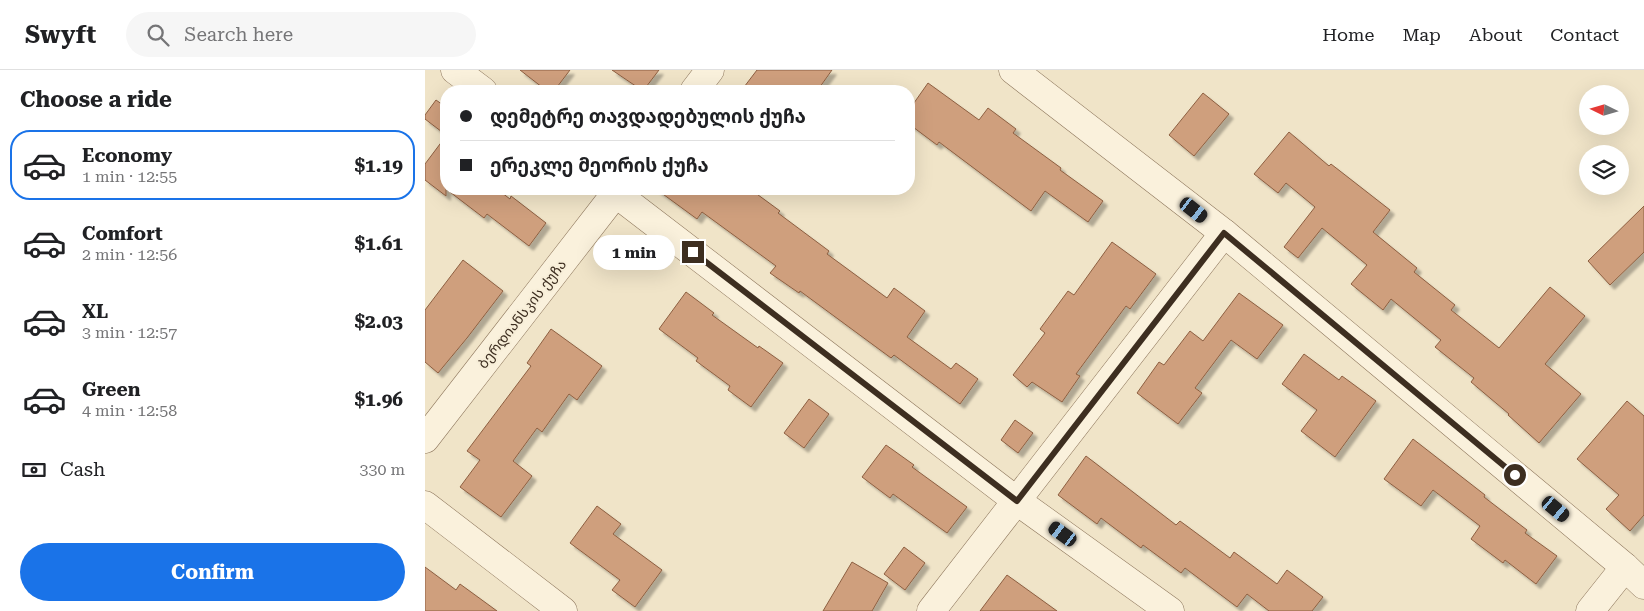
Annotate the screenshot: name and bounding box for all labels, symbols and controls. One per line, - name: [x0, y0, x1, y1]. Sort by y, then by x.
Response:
- search box: [126, 12, 476, 57]
- text: Swyft: [25, 21, 96, 49]
- icon: search: [144, 21, 172, 49]
- text: Search here: [184, 23, 293, 46]
- text: Home: [1322, 24, 1374, 45]
- text: Map: [1402, 24, 1441, 45]
- text: About: [1469, 24, 1522, 45]
- text: Contact: [1550, 24, 1619, 45]
- north arrow: [1579, 85, 1629, 135]
- map controls: [1579, 85, 1629, 195]
- text: Choose a ride: [20, 87, 172, 112]
- text: დემეტრე თავდადებულის ქუჩა: [490, 105, 806, 128]
- icon: car: [22, 143, 67, 188]
- text: Economy: [82, 144, 172, 167]
- button: layers: [1579, 145, 1629, 195]
- text: $1.19: [354, 154, 403, 177]
- text: ერეკლე მეორის ქუჩა: [490, 154, 709, 177]
- text: 1 min · 12:55: [82, 167, 177, 186]
- car: [1177, 195, 1210, 225]
- icon: car: [22, 221, 67, 266]
- text: Comfort: [82, 222, 163, 245]
- text: $1.61: [354, 232, 403, 255]
- callout: 1 min: [593, 234, 675, 270]
- route end: [682, 241, 704, 263]
- text: 1 min: [612, 243, 656, 262]
- text: 2 min · 12:56: [82, 245, 177, 264]
- street label: ბერდიანსკის ქუჩა: [475, 256, 570, 372]
- icon: car: [22, 299, 67, 344]
- text: XL: [82, 300, 108, 323]
- text: $2.03: [354, 310, 403, 333]
- text: 3 min · 12:57: [82, 323, 177, 342]
- icon: car: [22, 377, 67, 422]
- text: Green: [82, 378, 140, 401]
- text: $1.96: [354, 388, 403, 411]
- text: 4 min · 12:58: [82, 401, 177, 420]
- icon: cash: [20, 456, 48, 484]
- text: Cash: [60, 458, 105, 481]
- text: 330 m: [359, 460, 405, 479]
- route start: [1504, 464, 1526, 486]
- car: [1539, 494, 1572, 524]
- car: [1046, 519, 1079, 549]
- button: Confirm: [20, 543, 405, 601]

